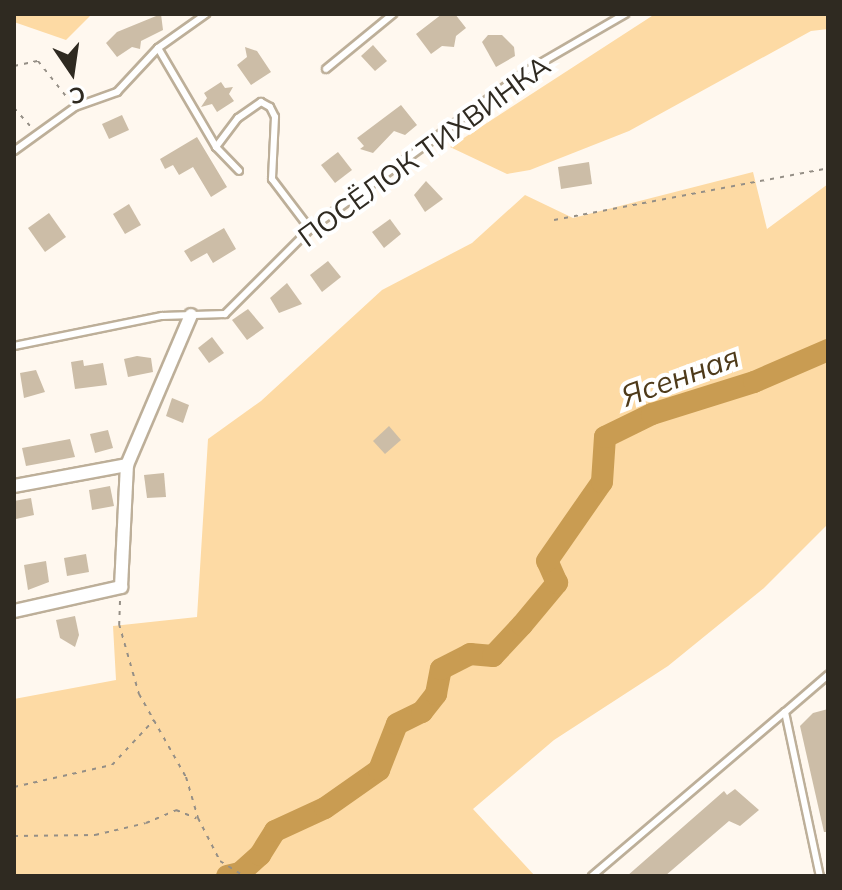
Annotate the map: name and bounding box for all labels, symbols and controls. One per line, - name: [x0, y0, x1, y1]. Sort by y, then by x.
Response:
- north arrow: [32, 32, 112, 112]
- street label: ПОСЁЛОК ТИХВИНКА: [291, 48, 557, 254]
- text: С: [67, 80, 88, 111]
- water label: Ясенная: [616, 338, 744, 414]

